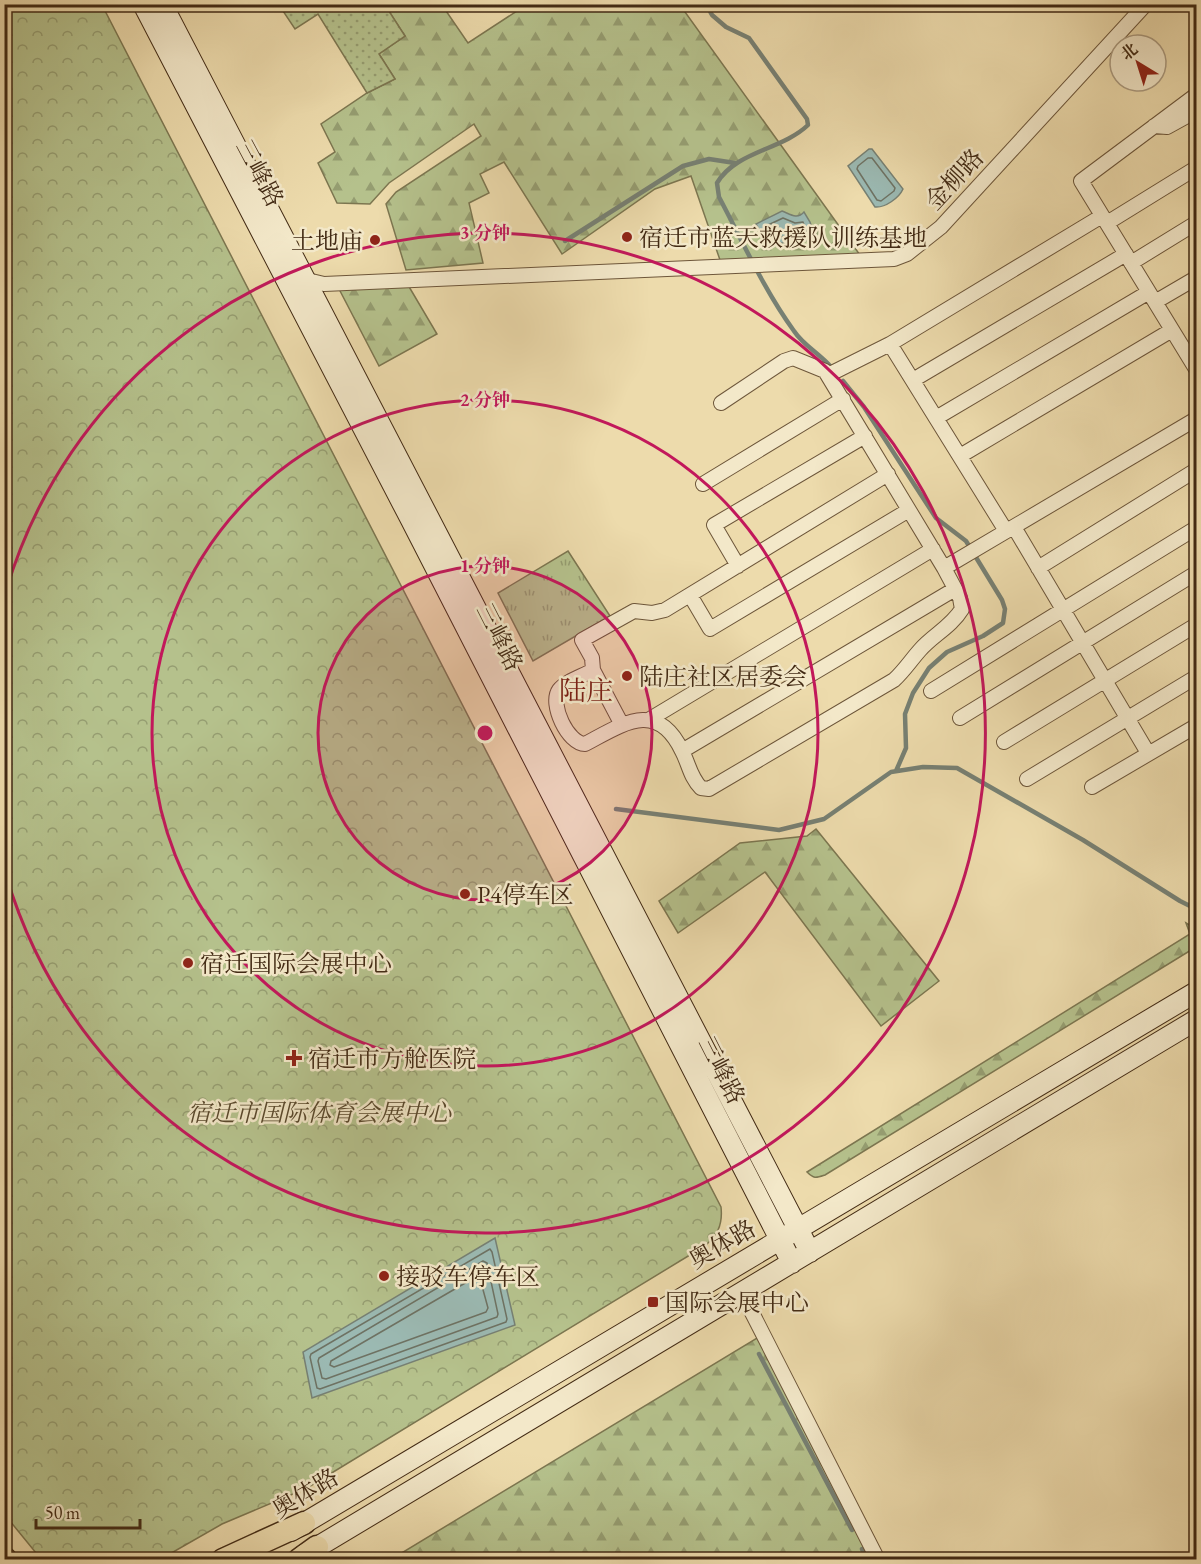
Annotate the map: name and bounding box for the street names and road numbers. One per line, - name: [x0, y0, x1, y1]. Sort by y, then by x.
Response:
- street label: 三峰路: [229, 134, 291, 212]
- street label: 金柳路: [918, 142, 990, 216]
- street label: 三峰路: [470, 598, 530, 676]
- street label: 三峰路: [692, 1031, 752, 1109]
- street label: 奥体路: [683, 1213, 761, 1275]
- street label: 奥体路: [266, 1461, 344, 1525]

